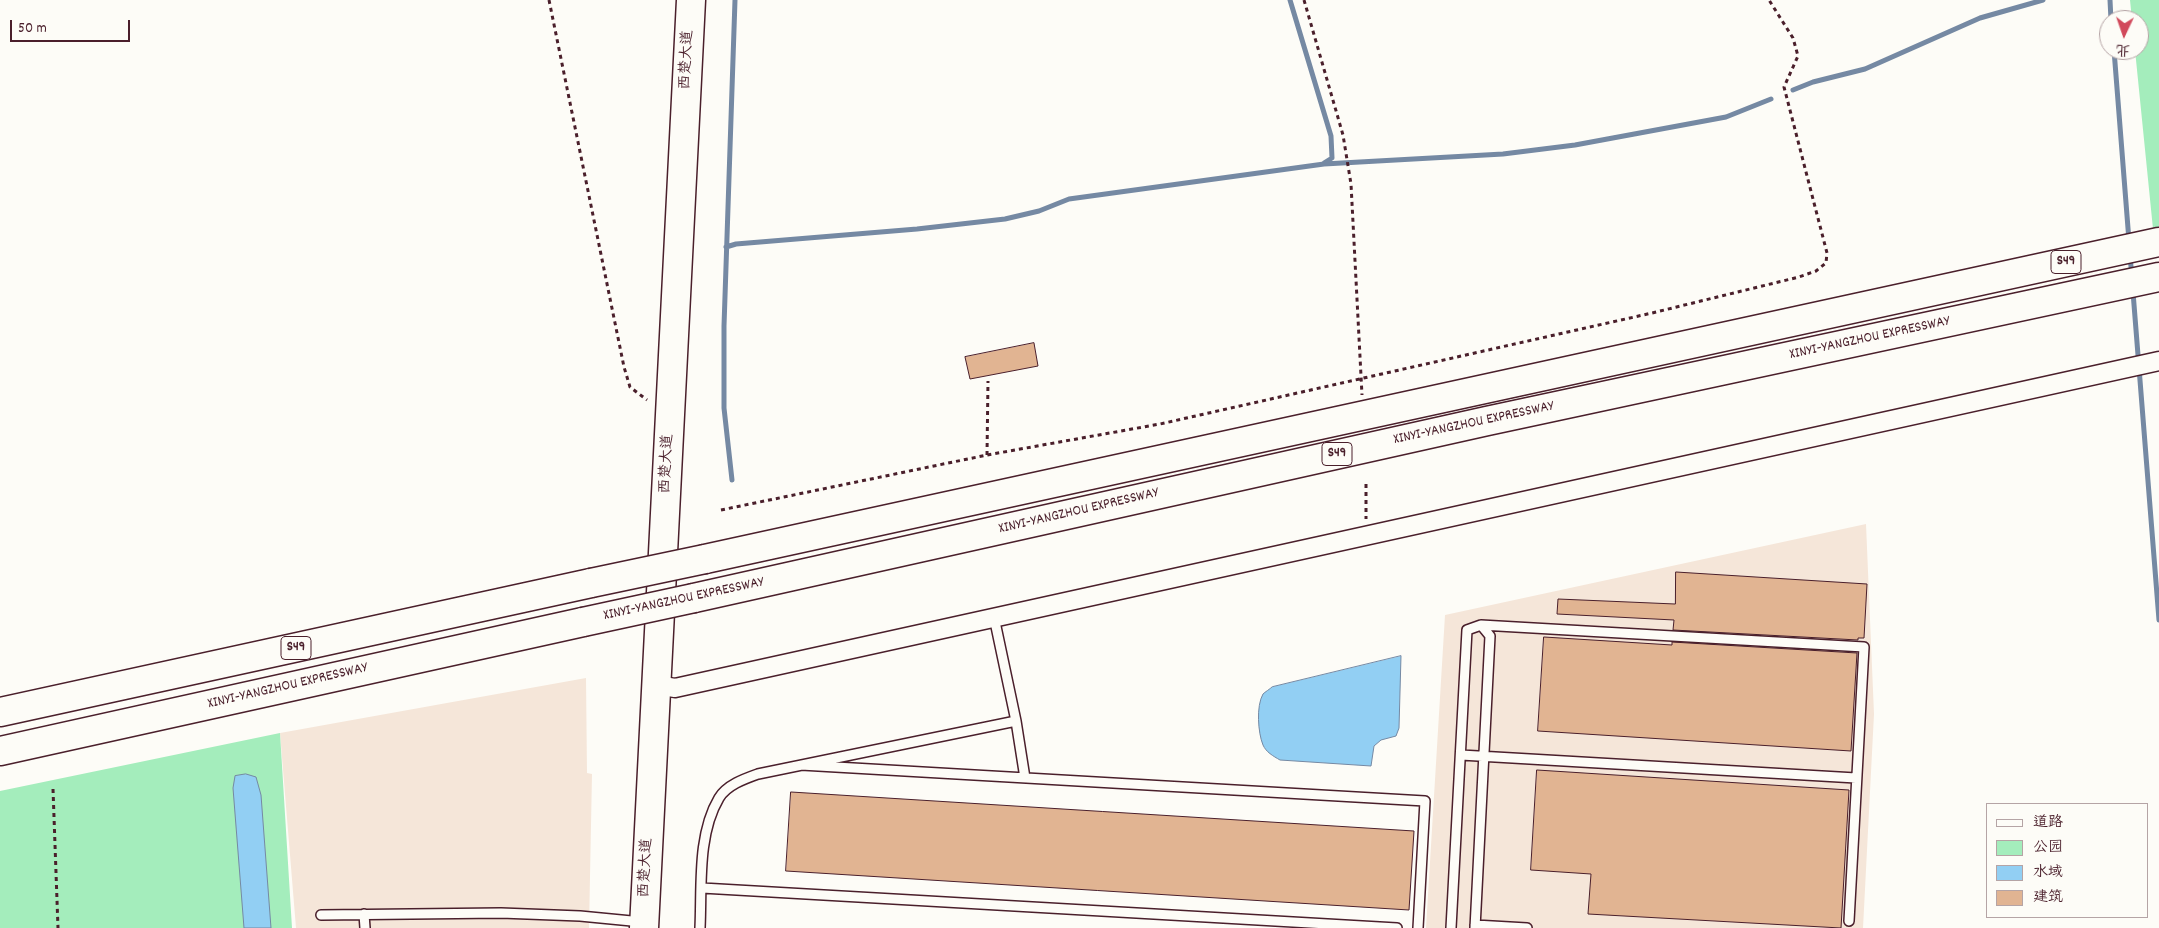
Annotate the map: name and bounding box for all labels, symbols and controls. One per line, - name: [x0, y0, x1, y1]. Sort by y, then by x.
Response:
- scale bar: [12, 10, 132, 42]
- north arrow: [2099, 10, 2149, 60]
- text: 50 m: [18, 18, 47, 40]
- street label: 西楚大道: [677, 30, 699, 90]
- text: 北: [2116, 39, 2131, 59]
- road number: S49: [2051, 250, 2081, 274]
- street label: XINYI-YANGZHOU EXPRESSWAY: [1788, 313, 1952, 365]
- street label: XINYI-YANGZHOU EXPRESSWAY: [1392, 398, 1556, 450]
- street label: 西楚大道: [657, 434, 679, 494]
- road number: S49: [1322, 442, 1352, 466]
- street label: XINYI-YANGZHOU EXPRESSWAY: [997, 485, 1161, 539]
- street label: XINYI-YANGZHOU EXPRESSWAY: [602, 574, 766, 626]
- road number: S49: [281, 636, 311, 660]
- street label: XINYI-YANGZHOU EXPRESSWAY: [206, 660, 370, 714]
- legend: [1986, 803, 2149, 918]
- text: 道路: [2033, 812, 2063, 834]
- text: 公园: [2033, 837, 2063, 859]
- street label: 西楚大道: [636, 838, 658, 898]
- text: 水域: [2033, 862, 2063, 884]
- text: 建筑: [2033, 887, 2063, 909]

